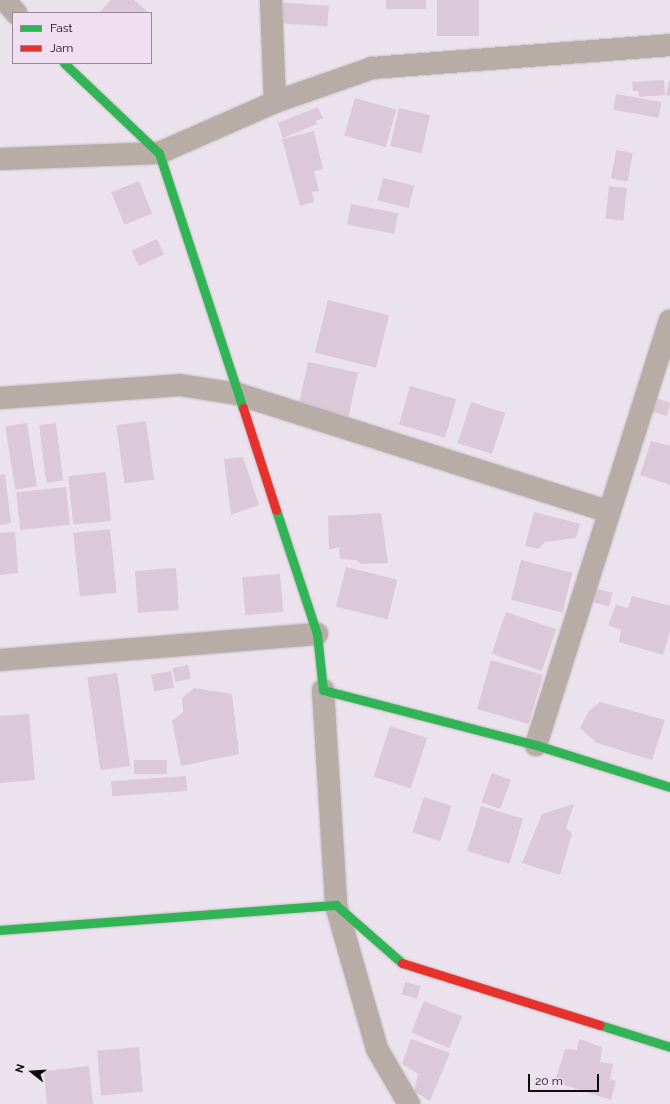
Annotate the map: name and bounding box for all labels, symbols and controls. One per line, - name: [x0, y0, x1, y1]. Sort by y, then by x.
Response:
- legend: [12, 12, 152, 64]
- text: Fast: [50, 21, 73, 35]
- text: Jam: [50, 41, 73, 55]
- north arrow: [12, 1052, 52, 1092]
- text: N: [13, 1062, 27, 1074]
- scale bar: [530, 1066, 601, 1092]
- text: 20 m: [535, 1074, 563, 1088]

